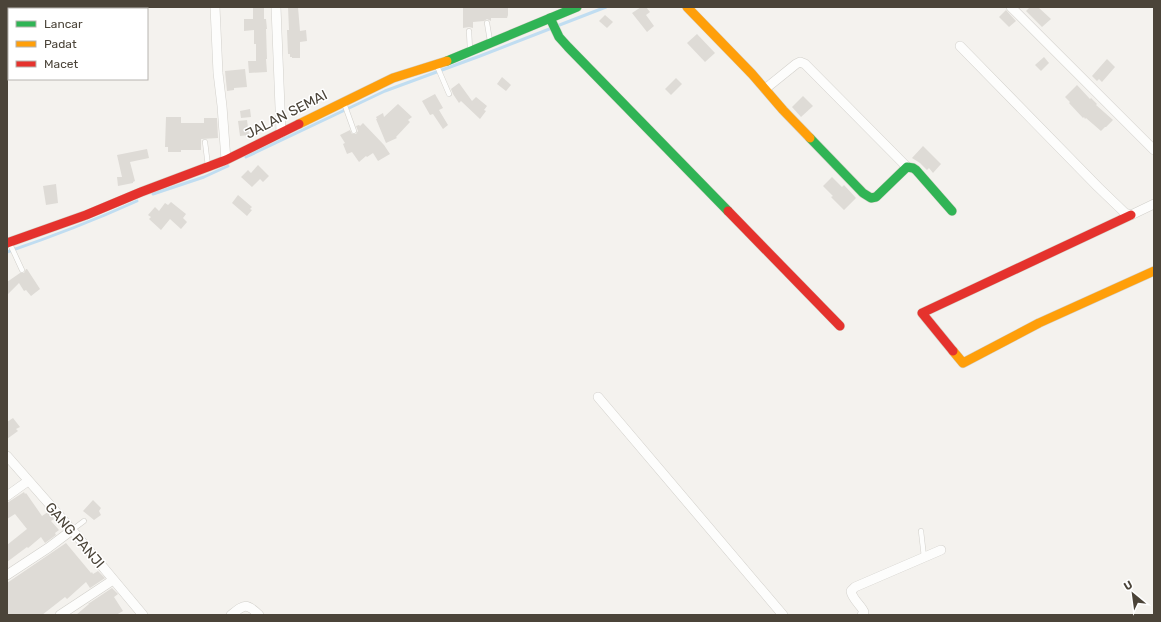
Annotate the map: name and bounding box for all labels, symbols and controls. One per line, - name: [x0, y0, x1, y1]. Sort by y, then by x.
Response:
- legend: [8, 8, 148, 80]
- text: Lancar: [44, 17, 83, 31]
- text: Padat: [44, 37, 77, 51]
- text: Macet: [44, 57, 78, 71]
- street label: JALAN SEMAI: [242, 86, 330, 142]
- street label: GANG PANJI: [41, 499, 108, 572]
- north arrow: [1113, 574, 1153, 614]
- text: U: [1122, 578, 1135, 593]

